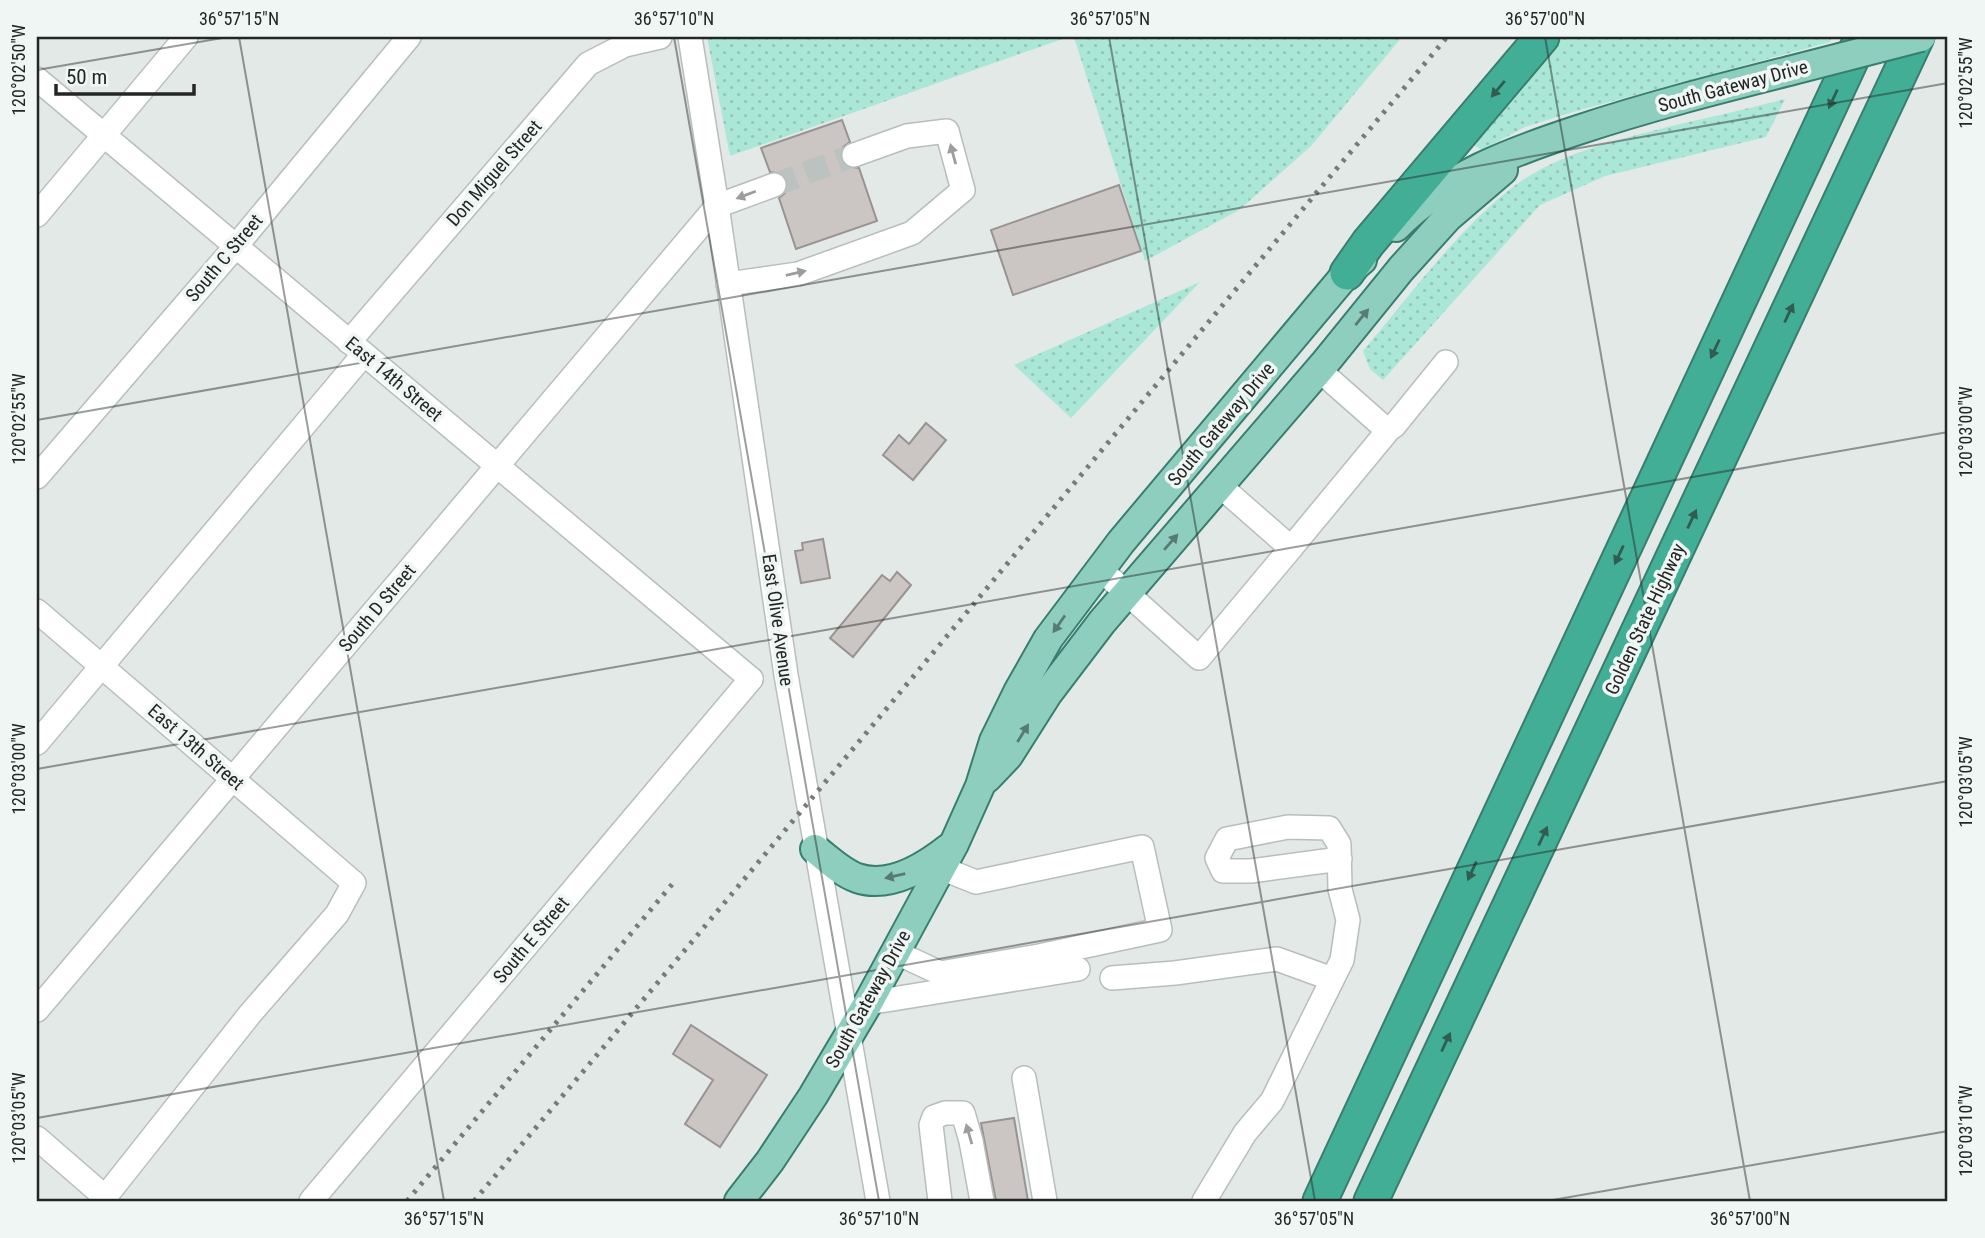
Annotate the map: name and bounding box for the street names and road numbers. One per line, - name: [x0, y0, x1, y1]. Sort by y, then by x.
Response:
- street label: South Gateway Drive: [1656, 55, 1810, 117]
- street label: Don Miguel Street: [442, 115, 546, 231]
- street label: South C Street: [181, 209, 267, 307]
- street label: East 14th Street: [341, 332, 447, 426]
- street label: South Gateway Drive: [1163, 358, 1279, 490]
- street label: Golden State Highway: [1600, 540, 1690, 698]
- street label: East Olive Avenue: [757, 552, 799, 688]
- street label: South D Street: [334, 559, 420, 657]
- street label: East 13th Street: [143, 699, 249, 795]
- street label: South E Street: [488, 892, 574, 988]
- street label: South Gateway Drive: [821, 926, 915, 1072]

